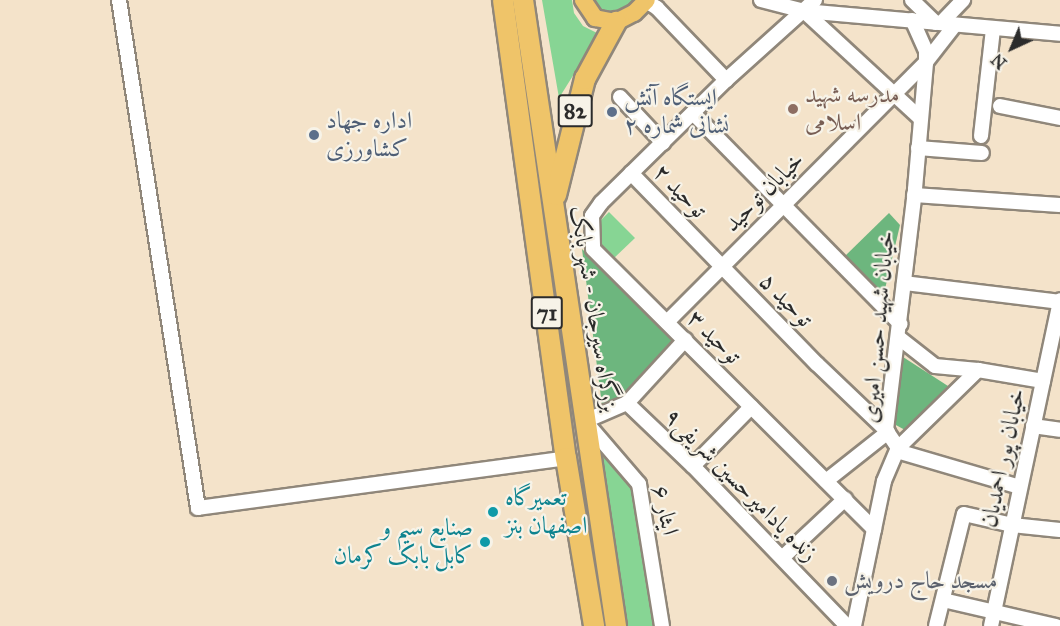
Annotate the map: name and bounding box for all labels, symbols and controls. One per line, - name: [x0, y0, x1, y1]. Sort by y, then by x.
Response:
- north arrow: [982, 18, 1042, 78]
- text: N: [988, 50, 1011, 73]
- place label: مدرسه شهید اسلامی: [805, 81, 900, 137]
- place label: ایستگاه آتش نشانی شماره ۲: [624, 84, 729, 140]
- road number: 82: [557, 92, 593, 130]
- marker: مدرسه شهید اسلامی: [786, 102, 800, 116]
- marker: ایستگاه آتش نشانی شماره ۲: [605, 105, 619, 119]
- place label: اداره جهاد کشاورزی: [326, 107, 412, 163]
- marker: اداره جهاد کشاورزی: [307, 128, 321, 142]
- street label: خیابان توحید: [718, 146, 810, 238]
- street label: توحید ۲: [647, 158, 713, 224]
- street label: بزرگراه سیرجان - شهر بابک: [563, 204, 625, 414]
- street label: خیابان شهید حسن امیری: [855, 230, 901, 424]
- street label: توحید ۵: [753, 267, 819, 333]
- road number: 71: [530, 294, 564, 332]
- street label: توحید ۳: [681, 304, 747, 370]
- street label: خیابان پور احمدیان: [974, 386, 1032, 530]
- street label: زنده یادامیرحسین شریفی۹: [658, 402, 824, 568]
- street label: ایثار ۶: [645, 482, 685, 538]
- place label: تعمیرگاه اصفهان بنز: [505, 484, 588, 540]
- marker: تعمیرگاه اصفهان بنز: [486, 505, 500, 519]
- place label: صنایع سیم و کابل بابک کرمان: [333, 514, 473, 570]
- marker: صنایع سیم و کابل بابک کرمان: [478, 535, 492, 549]
- place label: مسجد حاج درویش: [844, 567, 998, 595]
- marker: مسجد حاج درویش: [825, 574, 839, 588]

